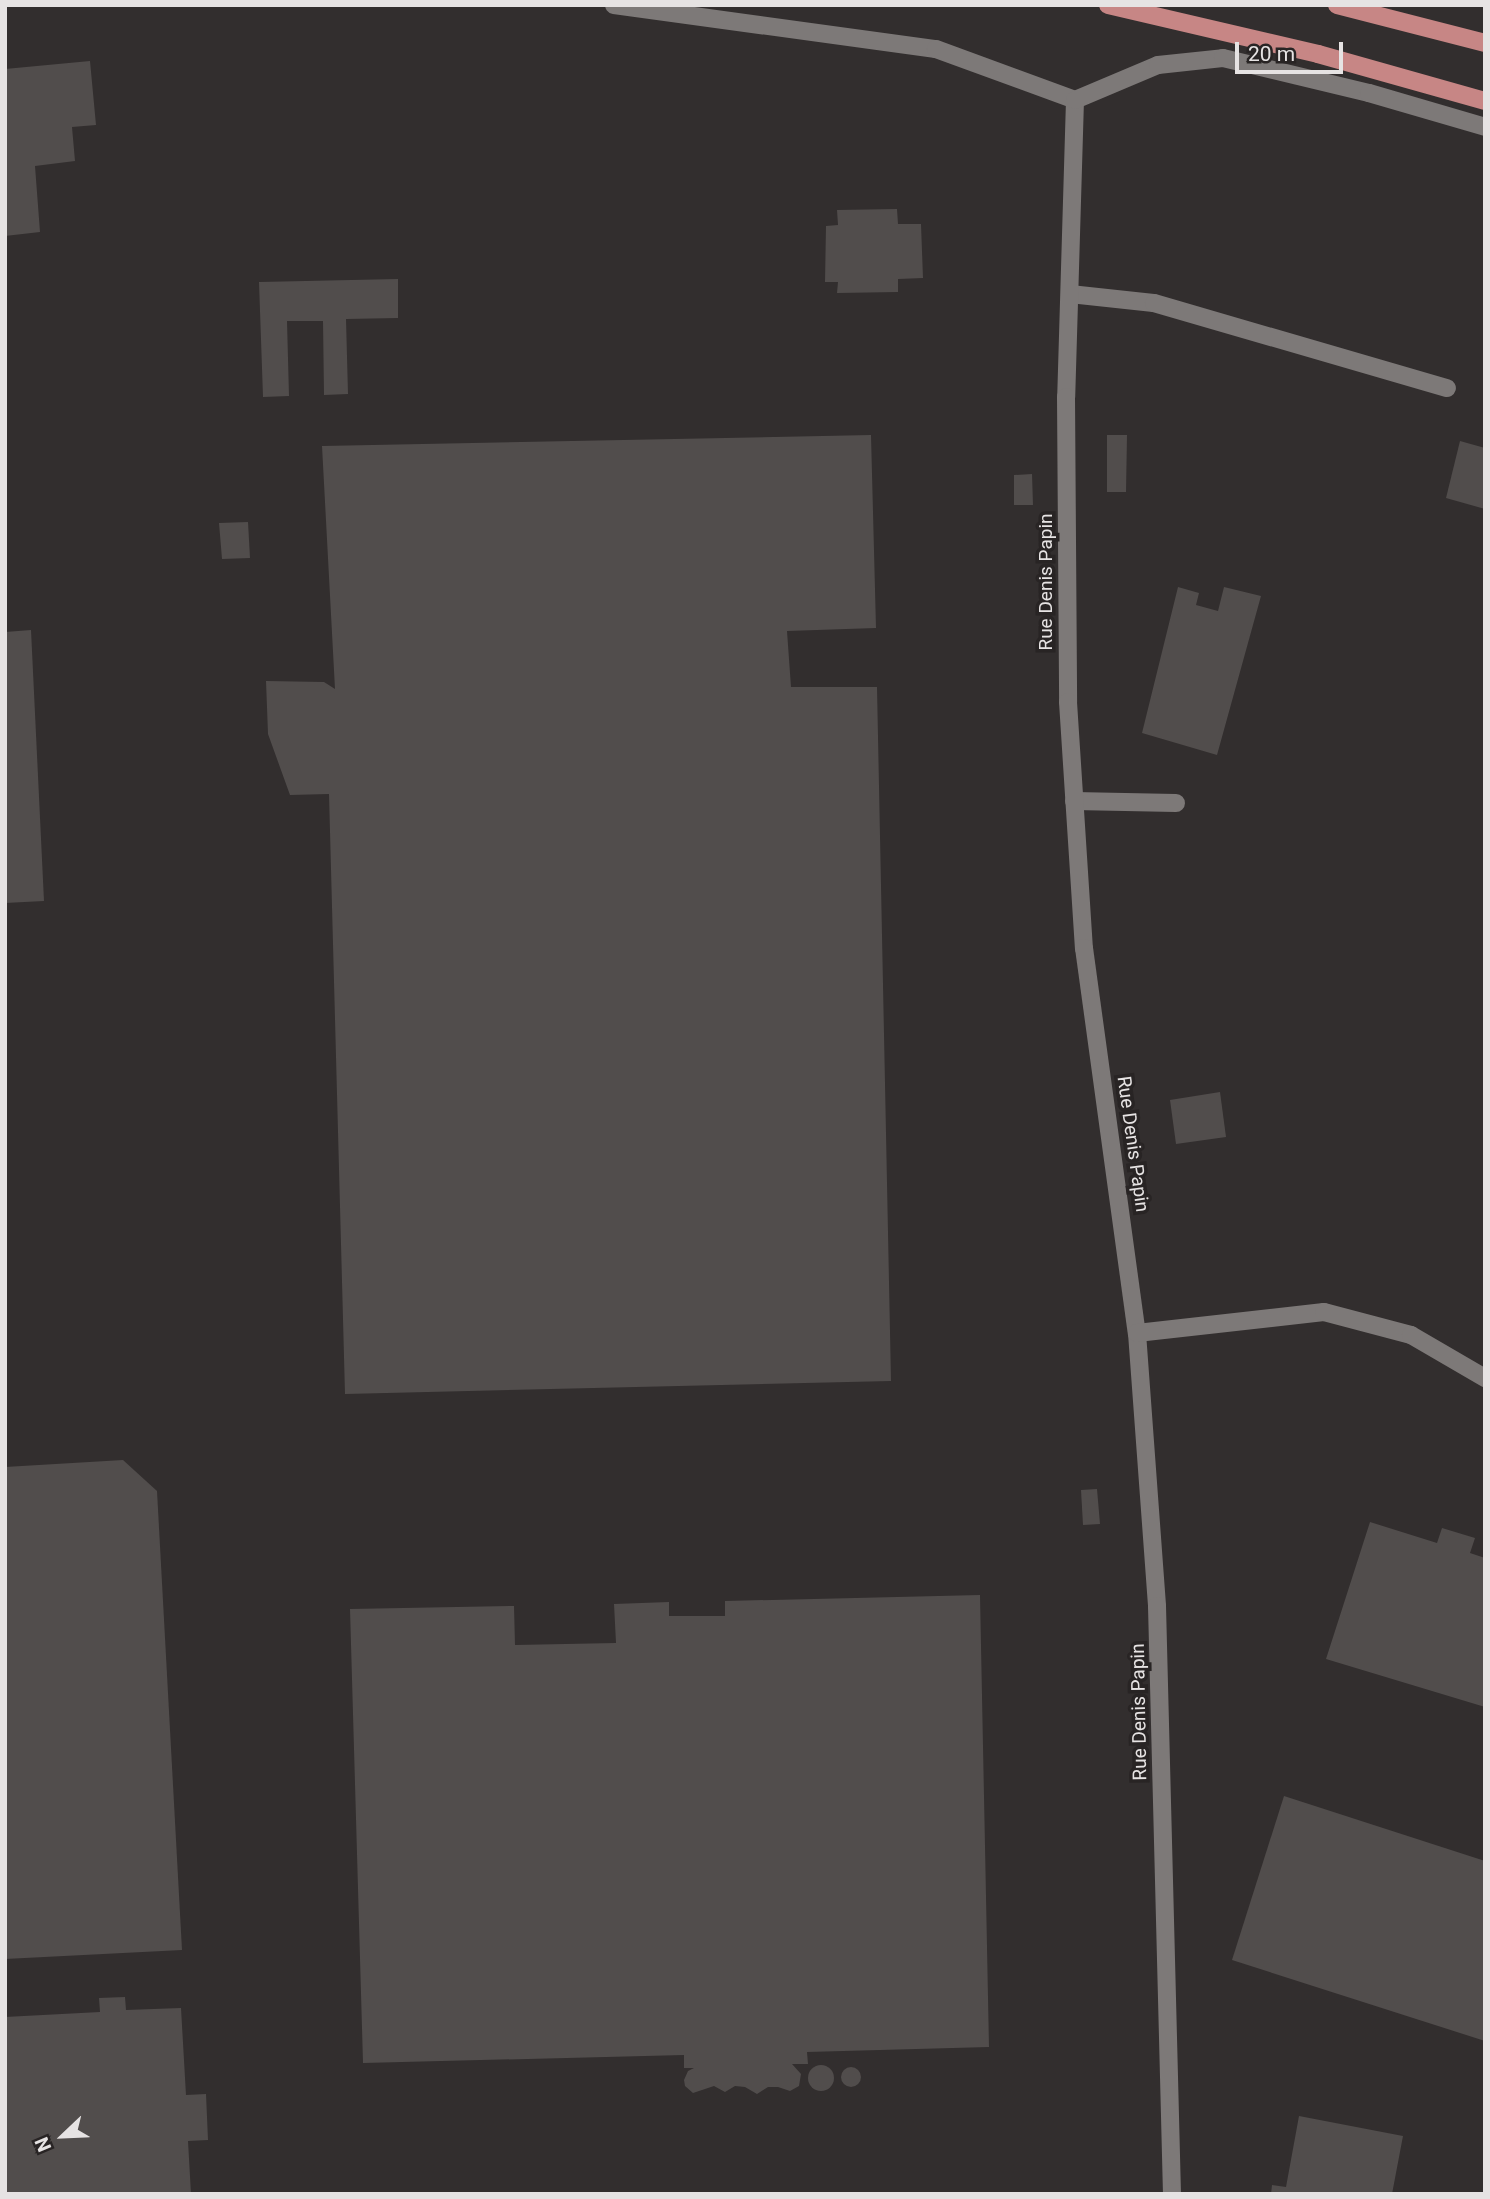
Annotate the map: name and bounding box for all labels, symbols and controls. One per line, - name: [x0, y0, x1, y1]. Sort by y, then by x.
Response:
- scale bar: [1238, 28, 1346, 72]
- text: 20 m: [1248, 42, 1295, 66]
- street label: Rue Denis Papin: [1035, 513, 1057, 651]
- street label: Rue Denis Papin: [1112, 1075, 1154, 1213]
- street label: Rue Denis Papin: [1126, 1643, 1152, 1781]
- north arrow: [28, 2101, 98, 2171]
- text: N: [30, 2134, 56, 2155]

